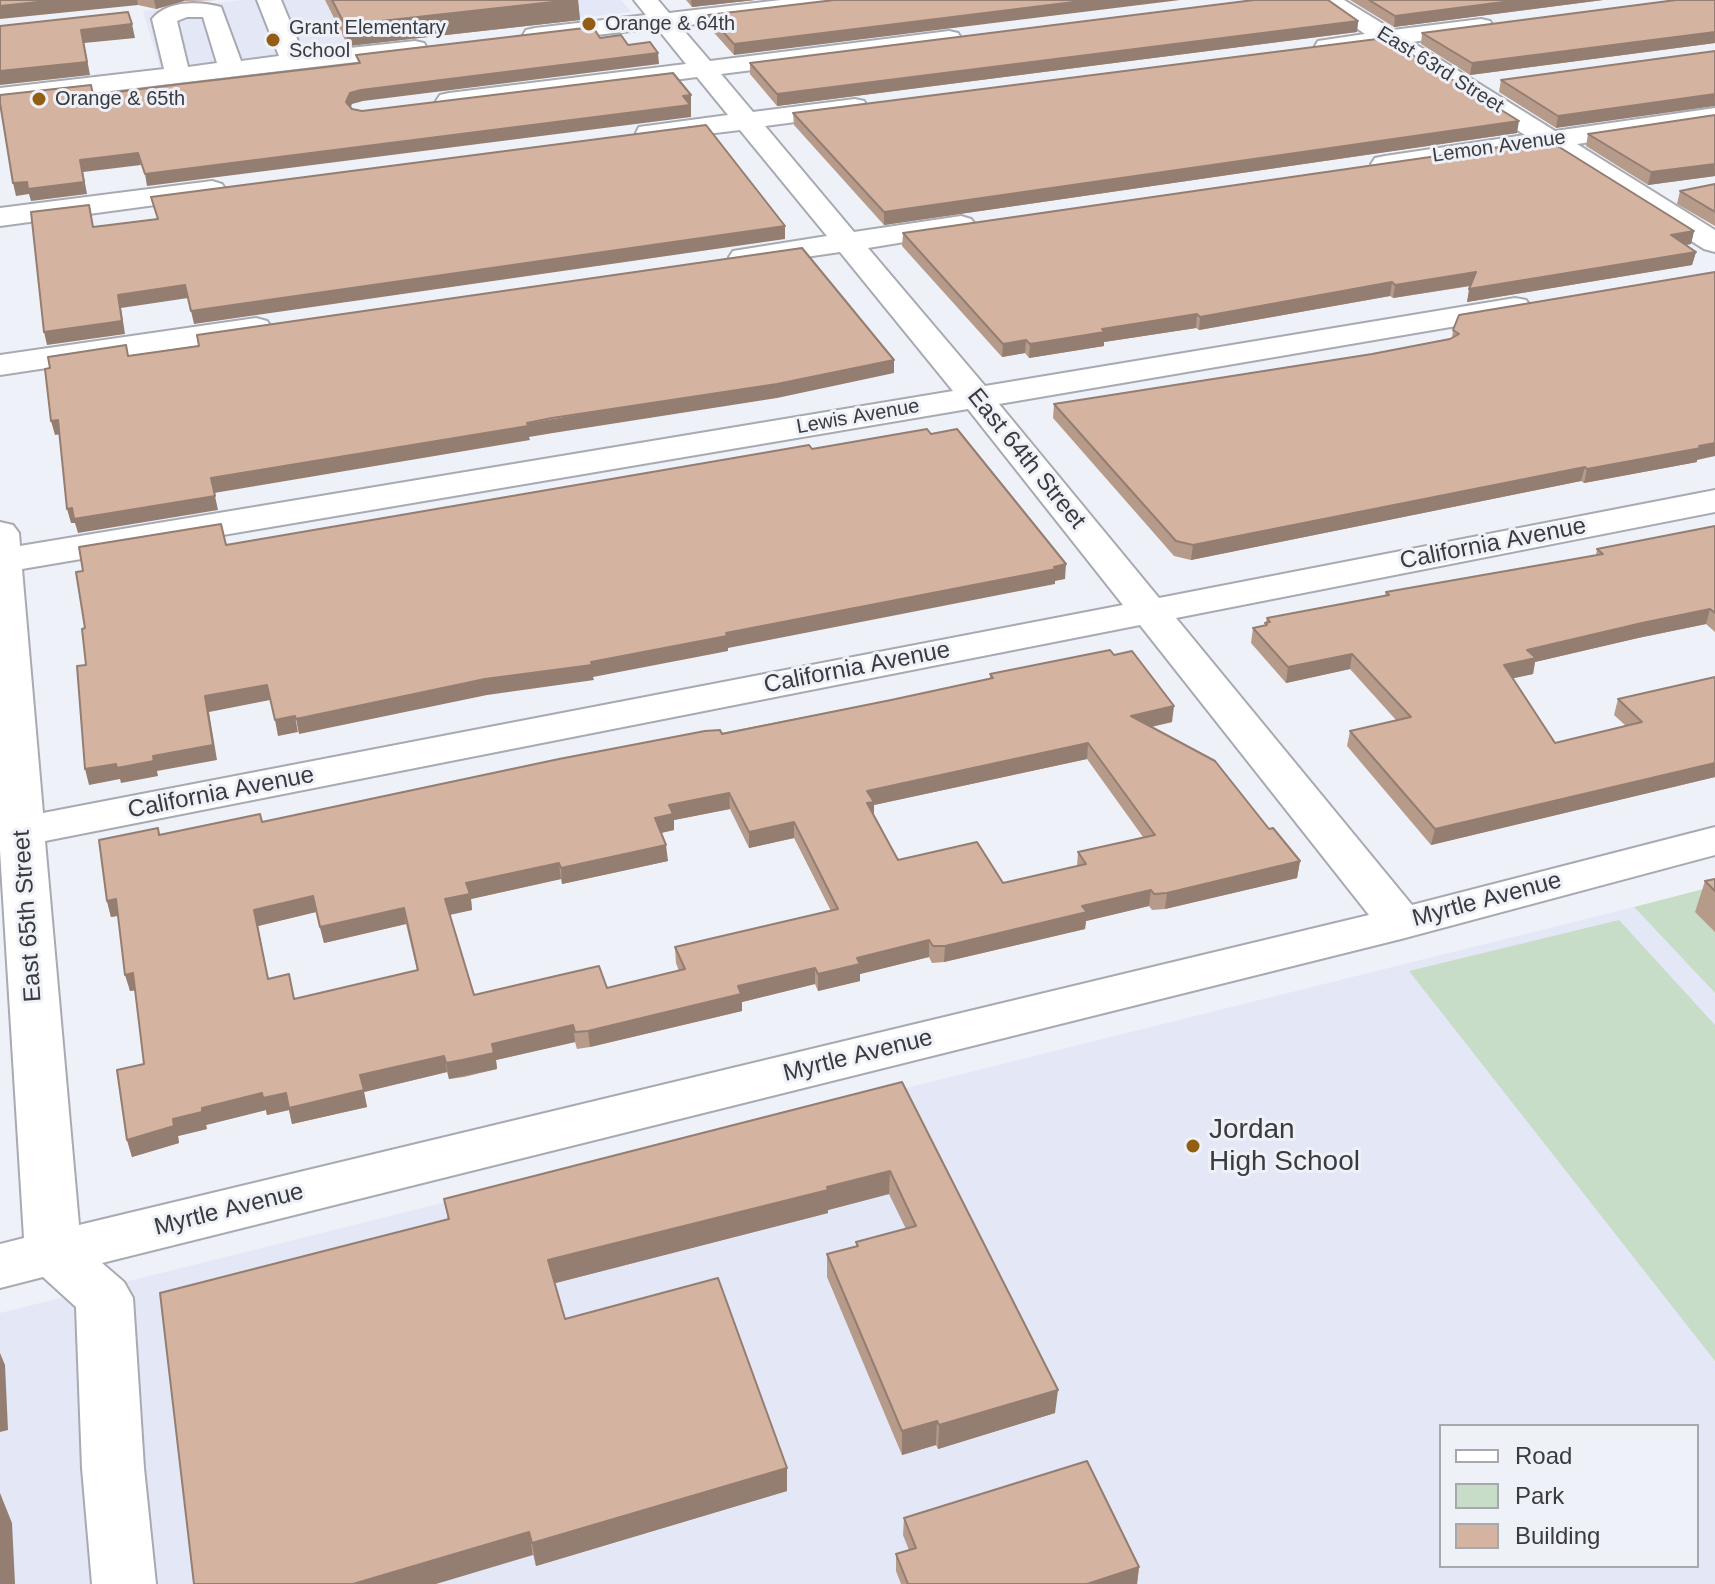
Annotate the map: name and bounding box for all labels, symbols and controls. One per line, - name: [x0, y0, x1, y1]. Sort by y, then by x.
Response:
- place label: Orange & 64th: [605, 12, 735, 36]
- marker: Orange & 64th: [580, 15, 598, 33]
- place label: Grant Elementary School: [289, 16, 446, 63]
- street label: East 63rd Street: [1372, 22, 1508, 118]
- marker: Grant Elementary School: [264, 31, 282, 49]
- place label: Orange & 65th: [55, 87, 185, 111]
- marker: Orange & 65th: [30, 90, 48, 108]
- street label: Lemon Avenue: [1431, 126, 1567, 168]
- street label: East 64th Street: [961, 383, 1091, 535]
- street label: Lewis Avenue: [795, 394, 921, 440]
- street label: California Avenue: [1397, 512, 1589, 576]
- street label: California Avenue: [761, 636, 953, 700]
- street label: California Avenue: [125, 761, 317, 825]
- street label: East 65th Street: [8, 829, 48, 1003]
- street label: Myrtle Avenue: [1409, 866, 1565, 934]
- street label: Myrtle Avenue: [780, 1024, 936, 1088]
- place label: Jordan High School: [1209, 1113, 1360, 1179]
- marker: Jordan High School: [1184, 1137, 1202, 1155]
- street label: Myrtle Avenue: [151, 1178, 307, 1242]
- legend: [1439, 1424, 1699, 1568]
- text: Road: [1515, 1442, 1572, 1469]
- text: Park: [1515, 1482, 1564, 1509]
- text: Building: [1515, 1522, 1600, 1549]

